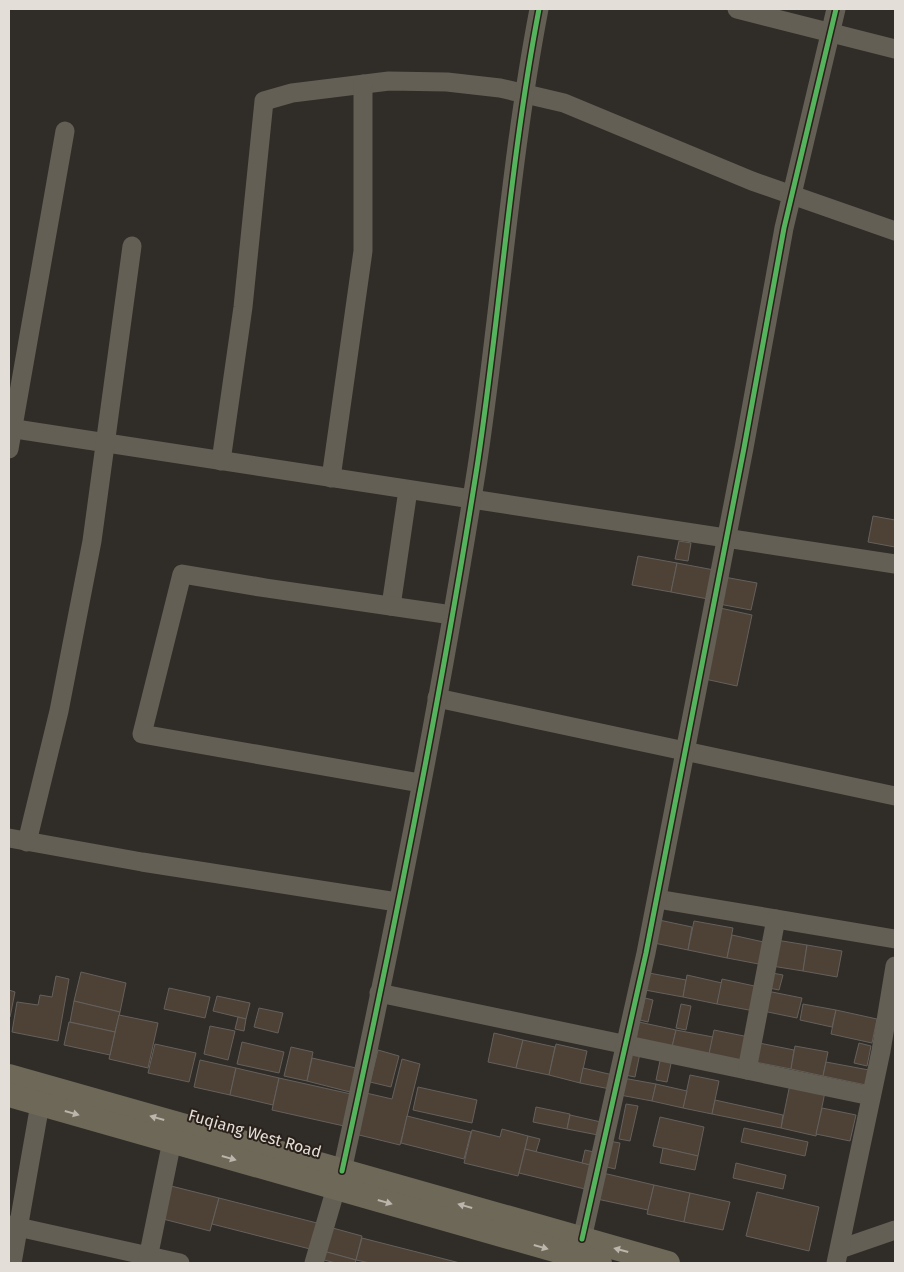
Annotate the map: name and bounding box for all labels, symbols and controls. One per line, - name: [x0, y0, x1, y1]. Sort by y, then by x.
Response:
- street label: Fuqiang West Road: [186, 1105, 324, 1162]
- one-way arrow: [65, 1110, 80, 1118]
- one-way arrow: [150, 1114, 165, 1122]
- one-way arrow: [221, 1154, 236, 1162]
- one-way arrow: [378, 1199, 393, 1207]
- one-way arrow: [458, 1202, 473, 1210]
- one-way arrow: [534, 1243, 549, 1251]
- one-way arrow: [614, 1246, 629, 1254]

